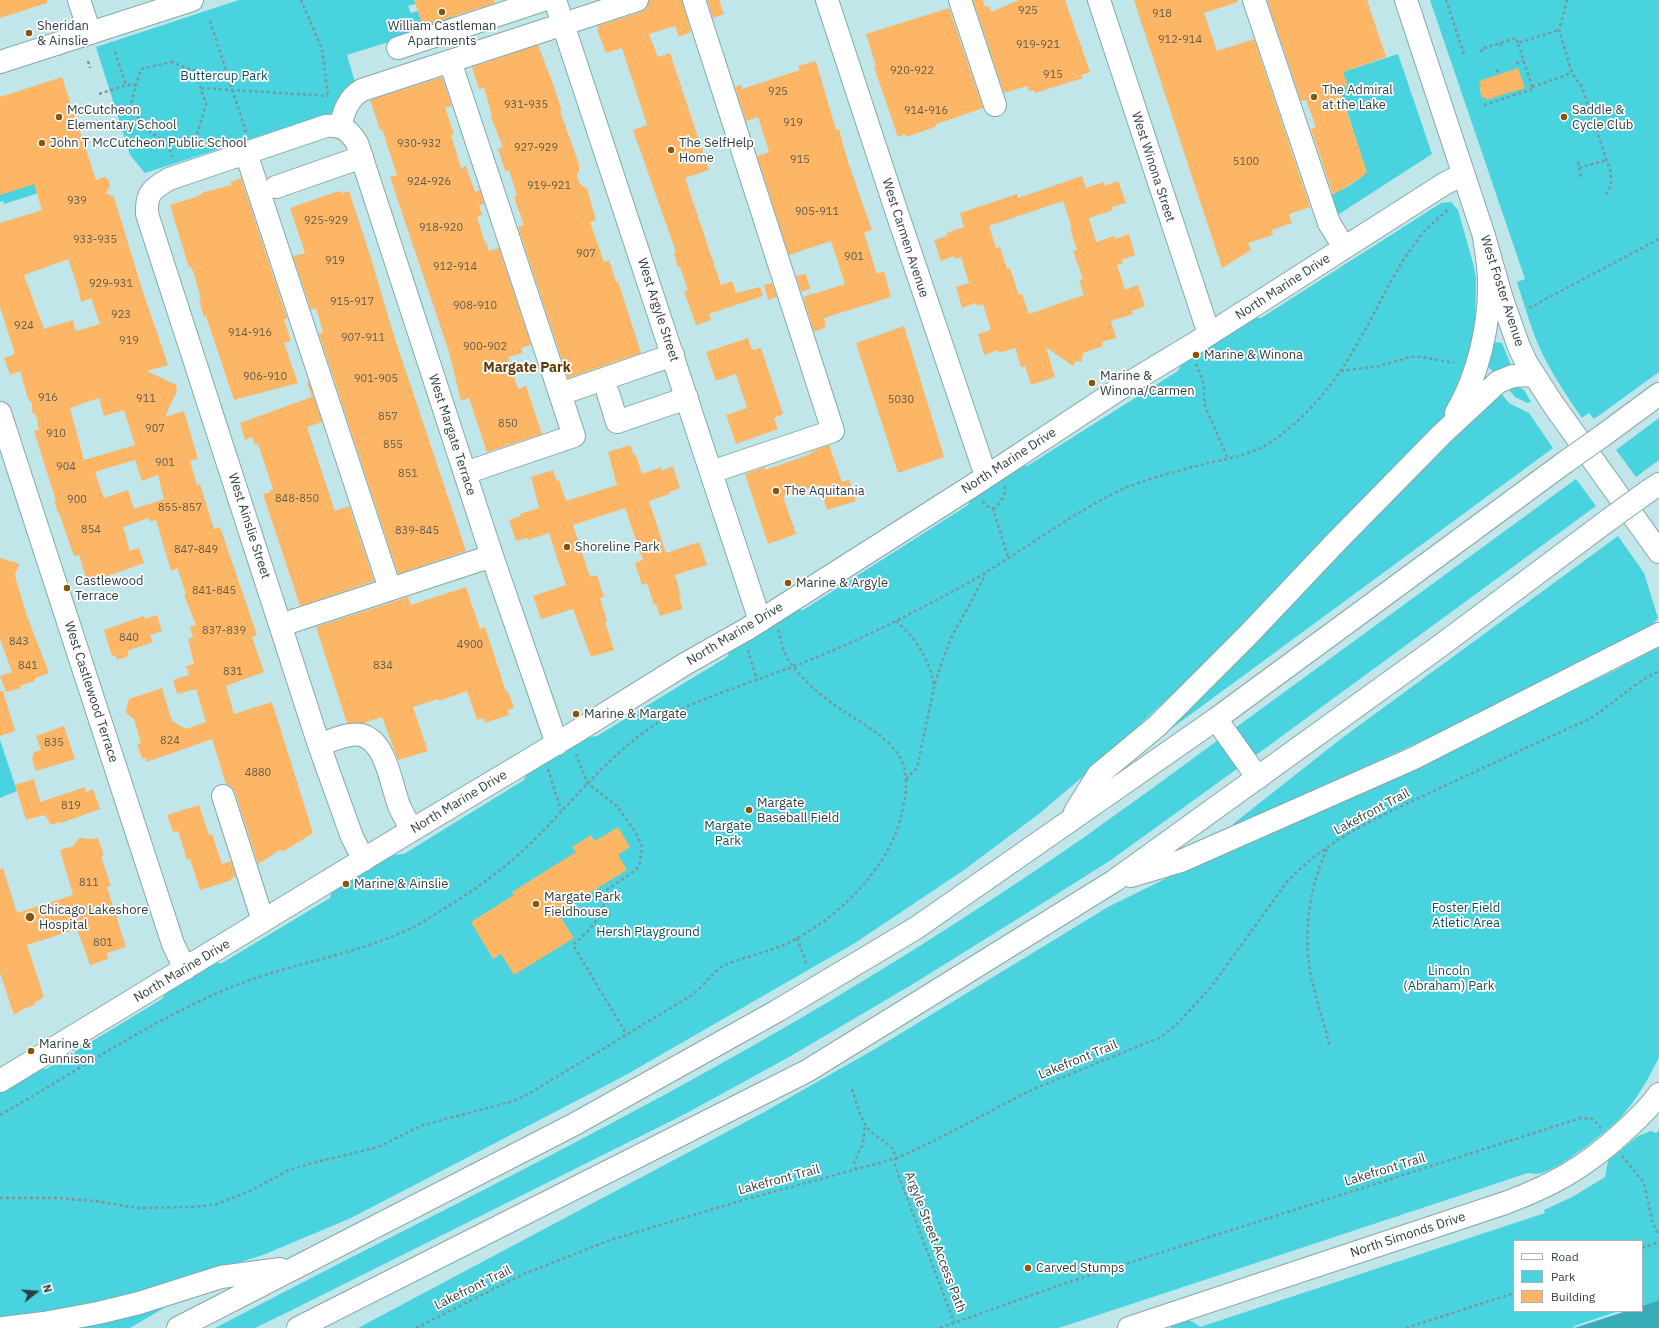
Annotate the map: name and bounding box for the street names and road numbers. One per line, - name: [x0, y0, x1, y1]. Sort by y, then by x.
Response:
- street label: West Winona Street: [1128, 110, 1178, 224]
- street label: West Carmen Avenue: [878, 176, 932, 300]
- street label: West Foster Avenue: [1477, 234, 1527, 348]
- street label: North Marine Drive: [1233, 251, 1333, 323]
- street label: West Argyle Street: [634, 256, 682, 364]
- street label: West Margate Terrace: [425, 372, 479, 498]
- street label: North Marine Drive: [959, 425, 1059, 497]
- street label: West Ainslie Street: [225, 471, 273, 581]
- street label: North Marine Drive: [684, 599, 786, 669]
- street label: West Castlewood Terrace: [61, 619, 121, 765]
- street label: North Marine Drive: [408, 767, 510, 837]
- street label: Lakefront Trail: [1331, 785, 1413, 839]
- street label: North Marine Drive: [131, 936, 233, 1006]
- street label: Lakefront Trail: [1036, 1037, 1120, 1083]
- street label: Lakefront Trail: [1343, 1150, 1427, 1190]
- street label: Lakefront Trail: [737, 1162, 821, 1198]
- street label: Argyle Street Access Path: [901, 1169, 969, 1315]
- street label: North Simonds Drive: [1348, 1209, 1468, 1261]
- street label: Lakefront Trail: [432, 1263, 514, 1313]

